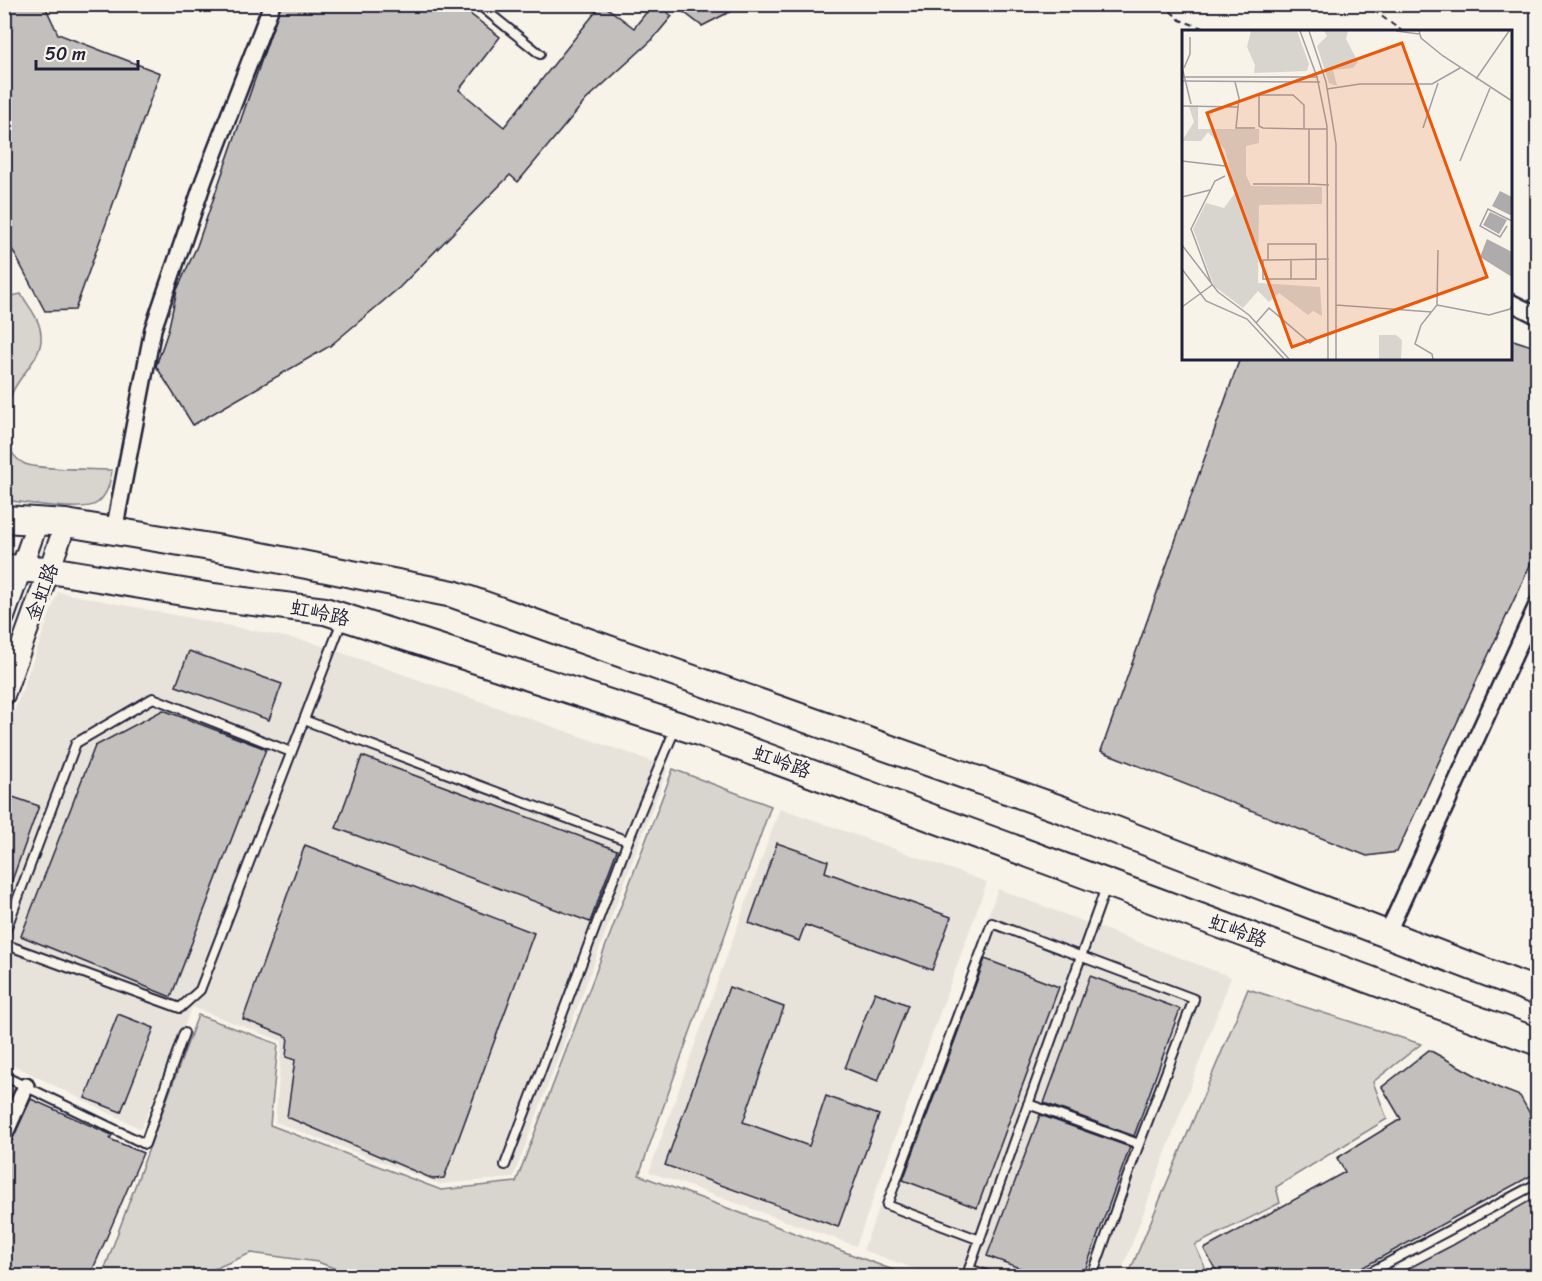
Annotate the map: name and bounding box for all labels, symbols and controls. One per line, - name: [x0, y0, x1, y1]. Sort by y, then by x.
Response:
- inset map: [1182, 30, 1512, 360]
- scale bar: [36, 33, 138, 71]
- text: 50 m: [45, 38, 86, 70]
- street label: 金虹路: [15, 557, 69, 626]
- street label: 虹岭路: [287, 590, 354, 637]
- street label: 虹岭路: [748, 735, 817, 789]
- street label: 虹岭路: [1204, 904, 1273, 958]

